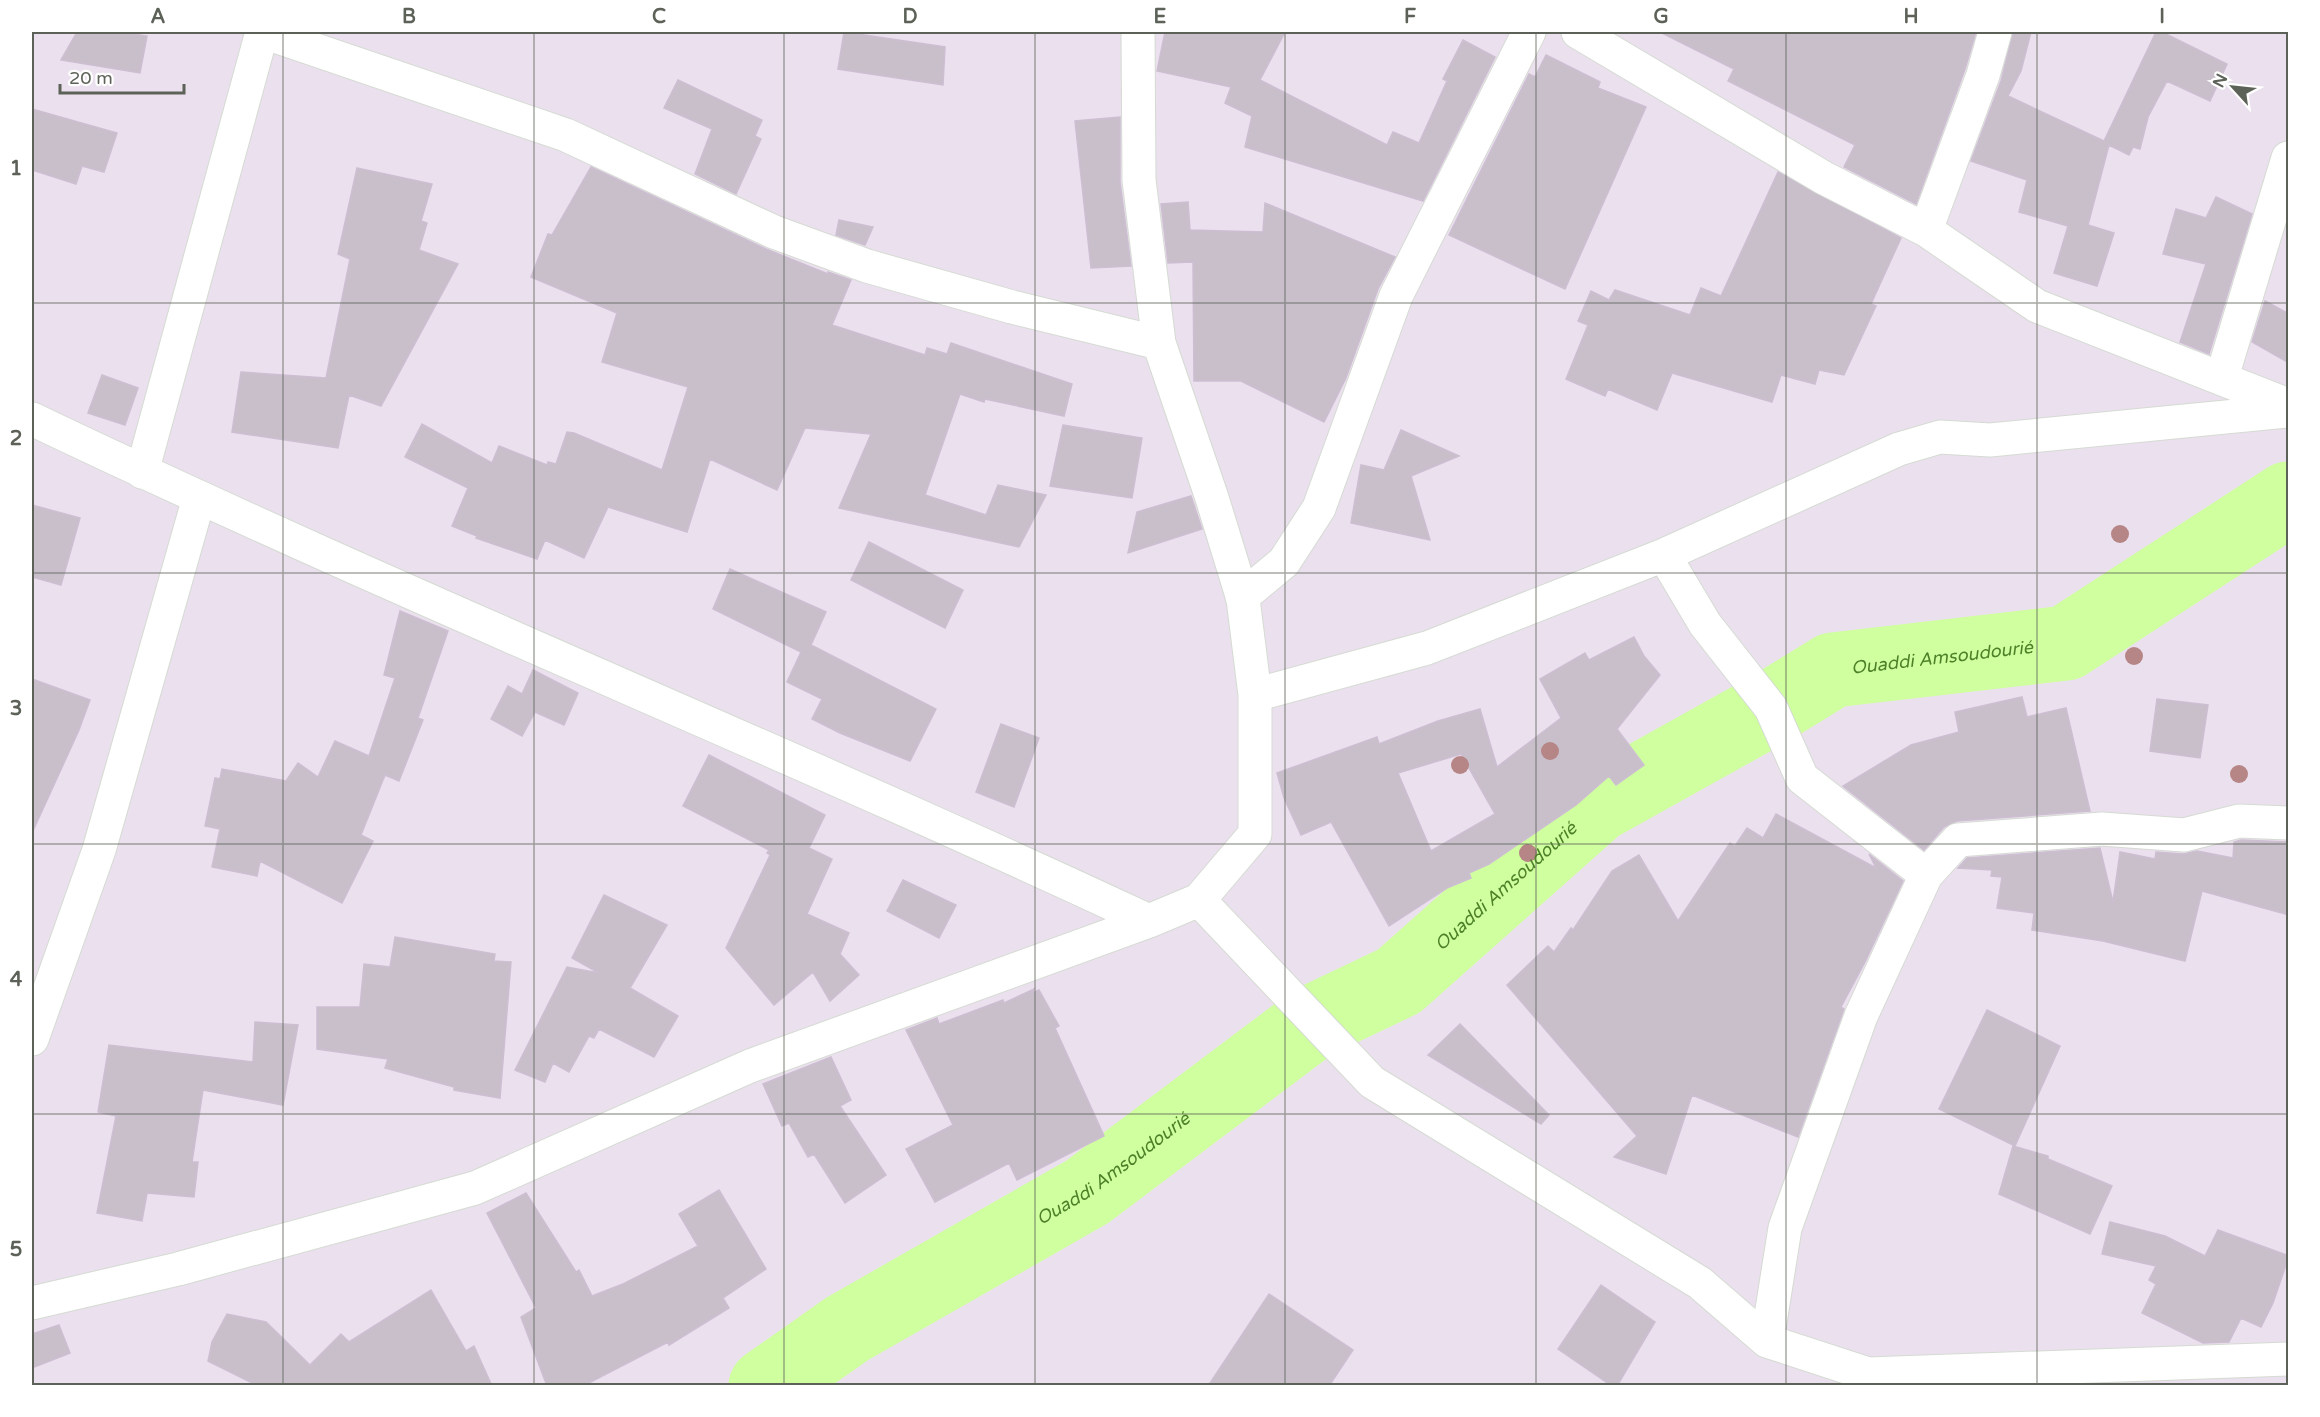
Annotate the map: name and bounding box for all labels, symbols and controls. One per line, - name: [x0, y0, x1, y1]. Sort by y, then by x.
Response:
- text: A: [151, 5, 166, 29]
- text: B: [402, 5, 416, 29]
- text: C: [652, 5, 666, 29]
- text: D: [902, 5, 918, 29]
- text: E: [1154, 5, 1167, 29]
- text: F: [1404, 5, 1416, 29]
- text: G: [1653, 5, 1669, 29]
- text: H: [1903, 5, 1919, 29]
- text: I: [2159, 5, 2165, 29]
- scale bar: [60, 57, 184, 95]
- north arrow: [2203, 57, 2263, 117]
- text: 20 m: [69, 67, 113, 89]
- text: N: [2209, 70, 2232, 91]
- text: 1: [10, 157, 22, 181]
- text: 2: [10, 427, 22, 451]
- water label: Ouaddi Amsoudourié: [1850, 636, 2035, 679]
- text: 3: [10, 697, 22, 721]
- water label: Ouaddi Amsoudourié: [1430, 817, 1582, 955]
- text: 4: [10, 968, 23, 992]
- water label: Ouaddi Amsoudourié: [1032, 1107, 1195, 1230]
- text: 5: [10, 1238, 22, 1262]

